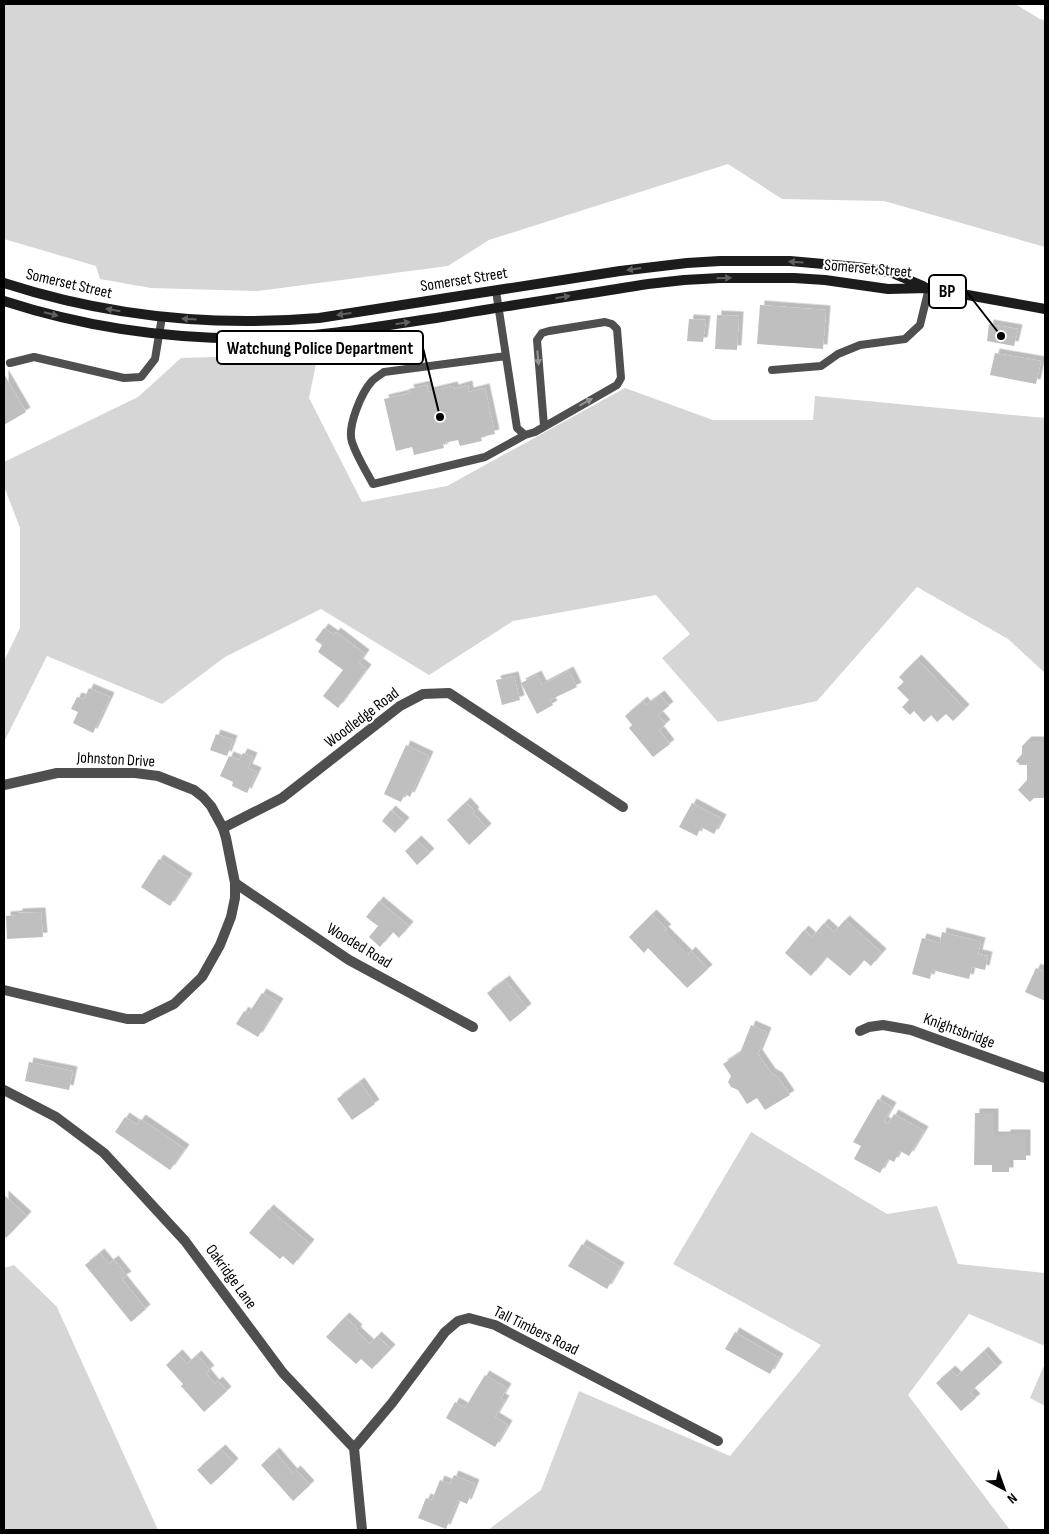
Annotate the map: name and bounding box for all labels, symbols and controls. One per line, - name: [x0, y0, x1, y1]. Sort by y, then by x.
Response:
- street label: Somerset Street: [823, 256, 913, 282]
- one-way arrow: [788, 257, 804, 265]
- street label: Somerset Street: [419, 264, 509, 296]
- street label: Somerset Street: [24, 265, 114, 303]
- one-way arrow: [626, 265, 642, 273]
- one-way arrow: [717, 274, 733, 282]
- callout: BP: [929, 275, 966, 308]
- text: BP: [939, 281, 955, 302]
- one-way arrow: [556, 293, 572, 301]
- one-way arrow: [105, 306, 121, 314]
- one-way arrow: [43, 310, 58, 318]
- one-way arrow: [336, 310, 352, 318]
- one-way arrow: [180, 315, 196, 323]
- one-way arrow: [395, 319, 411, 327]
- callout: Watchung Police Department: [217, 331, 423, 364]
- text: Watchung Police Department: [227, 338, 413, 359]
- one-way arrow: [534, 351, 542, 367]
- one-way arrow: [580, 398, 593, 407]
- street label: Woodledge Road: [321, 684, 403, 752]
- street label: Johnston Drive: [76, 748, 155, 772]
- street label: Wooded Road: [323, 919, 395, 973]
- street label: Knightsbridge: [921, 1009, 997, 1053]
- street label: Oakridge Lane: [201, 1241, 261, 1313]
- street label: Tall Timbers Road: [490, 1302, 582, 1360]
- north arrow: [979, 1464, 1029, 1514]
- text: N: [1004, 1490, 1021, 1507]

